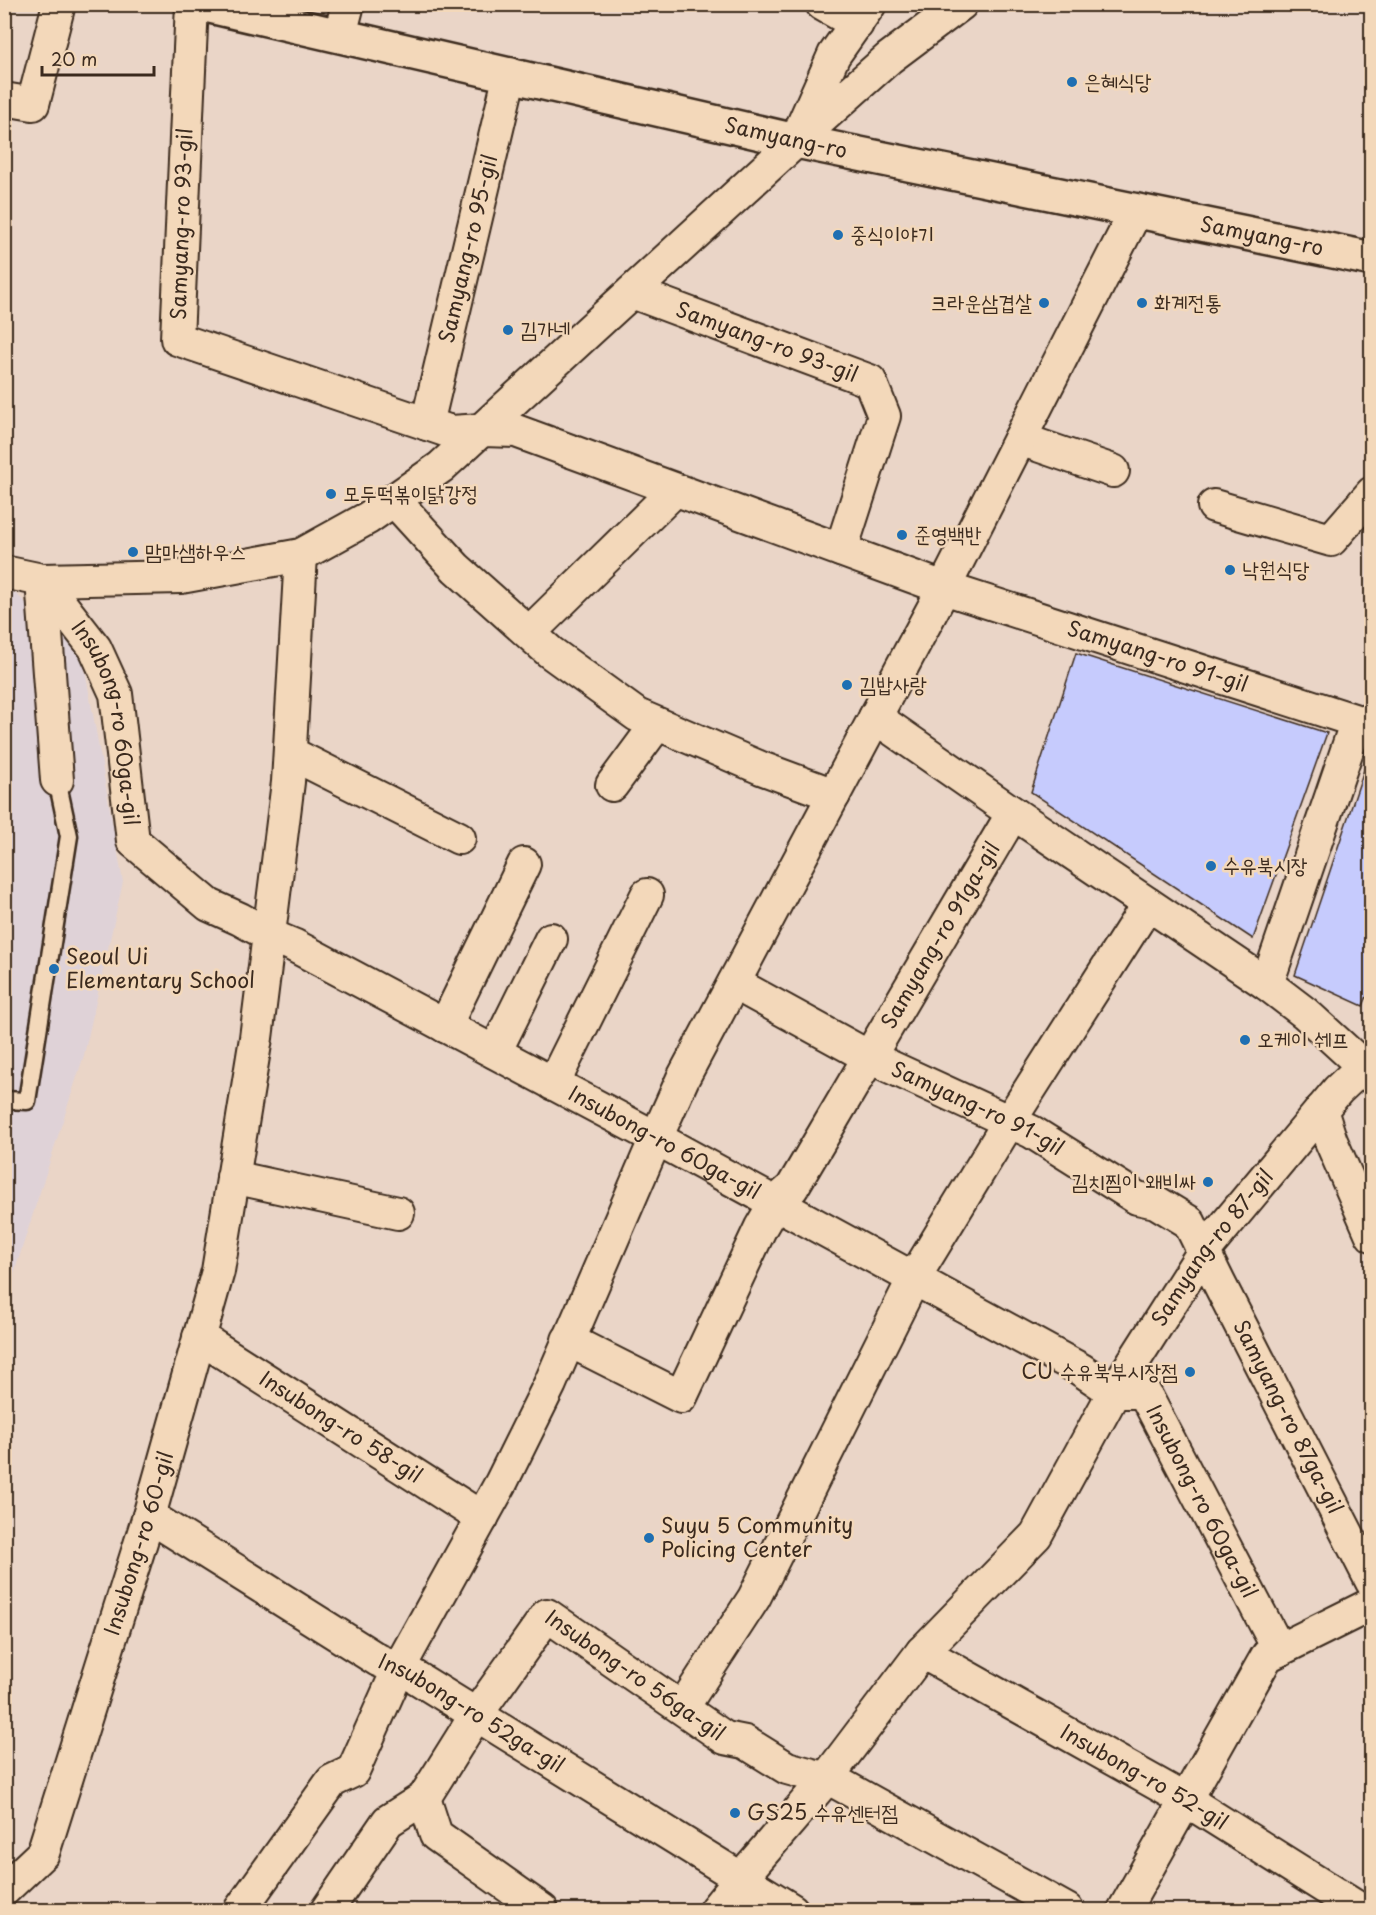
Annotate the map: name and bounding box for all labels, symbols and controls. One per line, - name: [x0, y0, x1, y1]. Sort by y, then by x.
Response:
- scale bar: [42, 39, 154, 77]
- text: 20 m: [51, 45, 97, 72]
- place label: 은혜식당: [1084, 64, 1152, 96]
- marker: 은혜식당: [1065, 75, 1079, 89]
- street label: Samyang-ro: [722, 107, 850, 165]
- street label: Samyang-ro 93-gil: [161, 127, 199, 321]
- street label: Samyang-ro 95-gil: [429, 151, 504, 346]
- street label: Samyang-ro: [1198, 206, 1327, 263]
- place label: 중식이야기: [850, 217, 935, 249]
- marker: 중식이야기: [831, 228, 845, 242]
- place label: 크라운삼겹살: [931, 285, 1032, 317]
- place label: 화계전통: [1154, 285, 1222, 317]
- street label: Samyang-ro 93-gil: [672, 292, 863, 389]
- marker: 크라운삼겹살: [1037, 296, 1051, 310]
- marker: 화계전통: [1135, 296, 1149, 310]
- place label: 김가네: [520, 312, 571, 344]
- marker: 김가네: [501, 323, 515, 337]
- place label: 모두떡볶이닭강정: [343, 476, 478, 508]
- marker: 모두떡볶이닭강정: [324, 487, 338, 501]
- place label: 준영백반: [914, 517, 982, 549]
- marker: 준영백반: [895, 528, 909, 542]
- place label: 맘마샘하우스: [145, 534, 246, 566]
- marker: 맘마샘하우스: [126, 545, 140, 559]
- place label: 낙원식당: [1242, 552, 1310, 584]
- marker: 낙원식당: [1223, 563, 1237, 577]
- street label: Samyang-ro 91-gil: [1064, 611, 1253, 699]
- street label: Insubong-ro 60ga-gil: [65, 612, 149, 827]
- place label: 김밥사랑: [859, 667, 927, 699]
- marker: 김밥사랑: [840, 678, 854, 692]
- street label: Samyang-ro 91ga-gil: [871, 835, 1007, 1034]
- place label: 수유북시장: [1223, 848, 1308, 880]
- marker: 수유북시장: [1204, 859, 1218, 873]
- place label: Seoul Ui Elementary School: [66, 939, 255, 995]
- marker: Seoul Ui Elementary School: [47, 962, 61, 976]
- place label: 오케이 쉐프: [1257, 1022, 1348, 1054]
- marker: 오케이 쉐프: [1238, 1033, 1252, 1047]
- street label: Samyang-ro 91-gil: [887, 1051, 1071, 1162]
- street label: Insubong-ro 60ga-gil: [563, 1076, 767, 1206]
- street label: Samyang-ro 87-gil: [1142, 1161, 1280, 1332]
- place label: 김치찜이 왜비싸: [1071, 1164, 1196, 1196]
- marker: 김치찜이 왜비싸: [1201, 1175, 1215, 1189]
- street label: Samyang-ro 87ga-gil: [1226, 1314, 1352, 1519]
- place label: CU 수유북부시장점: [1021, 1354, 1178, 1386]
- street label: Insubong-ro 58-gil: [254, 1362, 429, 1490]
- marker: CU 수유북부시장점: [1183, 1365, 1197, 1379]
- street label: Insubong-ro 60ga-gil: [1139, 1398, 1267, 1603]
- street label: Insubong-ro 60-gil: [94, 1447, 181, 1639]
- place label: Suyu 5 Community Policing Center: [661, 1508, 853, 1564]
- marker: Suyu 5 Community Policing Center: [642, 1531, 656, 1545]
- street label: Insubong-ro 56ga-gil: [539, 1600, 733, 1748]
- street label: Insubong-ro 52ga-gil: [374, 1644, 572, 1780]
- street label: Insubong-ro 52-gil: [1055, 1715, 1235, 1837]
- place label: GS25 수유센터점: [747, 1795, 898, 1827]
- marker: GS25 수유센터점: [728, 1806, 742, 1820]

